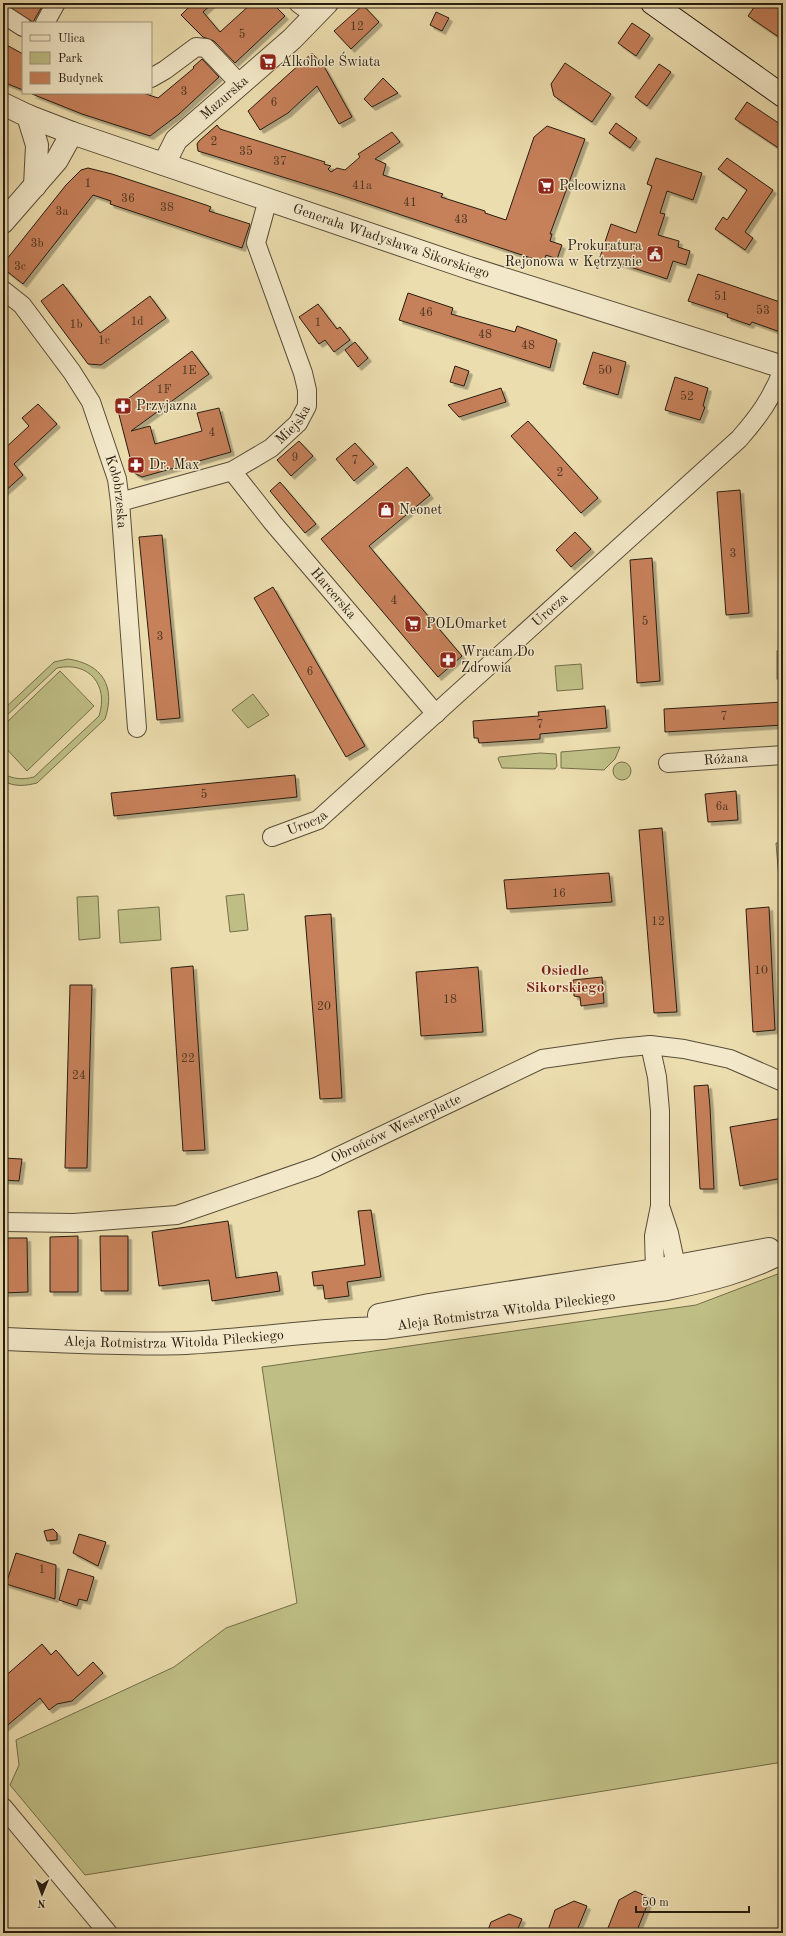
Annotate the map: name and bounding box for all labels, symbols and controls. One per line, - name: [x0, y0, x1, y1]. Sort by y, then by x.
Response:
- house number: 12: [350, 21, 364, 33]
- legend: [22, 22, 152, 94]
- house number: 5: [239, 28, 246, 41]
- text: Ulica: [58, 33, 85, 45]
- place label: Alkohole Świata: [281, 51, 381, 69]
- supermarket icon: Alkohole Świata: [258, 52, 278, 72]
- text: Park: [58, 53, 83, 65]
- text: Budynek: [58, 73, 104, 85]
- street label: Mazurska: [198, 73, 251, 122]
- house number: 3: [181, 86, 187, 98]
- house number: 6: [271, 97, 278, 109]
- house number: 2: [211, 136, 217, 148]
- house number: 35: [239, 145, 253, 158]
- house number: 37: [273, 156, 287, 168]
- supermarket icon: Pelcowizna: [536, 176, 556, 196]
- house number: 1: [85, 178, 91, 190]
- place label: Pelcowizna: [559, 179, 626, 193]
- house number: 41a: [352, 180, 372, 192]
- house number: 36: [121, 193, 135, 205]
- house number: 41: [403, 197, 417, 209]
- house number: 38: [160, 202, 174, 214]
- street label: Generała Władysława Sikorskiego: [291, 202, 491, 281]
- house number: 3a: [56, 206, 69, 218]
- house number: 43: [454, 214, 468, 226]
- house number: 3b: [30, 238, 44, 250]
- place label: Prokuratura Rejonowa w Kętrzynie: [505, 239, 642, 269]
- public building icon: Prokuratura Rejonowa w Kętrzynie: [645, 244, 665, 264]
- house number: 3c: [14, 261, 26, 273]
- house number: 51: [714, 290, 728, 303]
- house number: 53: [756, 304, 770, 317]
- house number: 46: [419, 307, 433, 319]
- house number: 1d: [130, 316, 144, 328]
- house number: 1: [315, 317, 321, 329]
- house number: 1b: [69, 319, 83, 331]
- house number: 48: [478, 329, 492, 341]
- house number: 1c: [98, 335, 110, 347]
- house number: 48: [521, 340, 535, 352]
- house number: 50: [598, 364, 612, 377]
- house number: 1E: [181, 365, 197, 377]
- house number: 1F: [156, 384, 172, 396]
- house number: 52: [680, 390, 694, 403]
- pharmacy icon: Przyjazna: [113, 396, 133, 416]
- place label: Przyjazna: [136, 399, 197, 413]
- street label: Miejska: [273, 403, 313, 447]
- house number: 4: [209, 427, 216, 439]
- house number: 9: [292, 452, 298, 464]
- street label: Kołobrzeska: [102, 453, 129, 529]
- pharmacy icon: Dr. Max: [126, 455, 146, 475]
- house number: 7: [352, 455, 358, 467]
- place label: Dr. Max: [149, 458, 199, 472]
- house number: 2: [557, 467, 563, 479]
- shop icon: Neonet: [376, 500, 396, 520]
- place label: Neonet: [399, 503, 442, 517]
- house number: 3: [730, 548, 736, 560]
- street label: Harcerska: [308, 565, 359, 622]
- street label: Urocza: [529, 590, 571, 630]
- house number: 4: [391, 595, 398, 607]
- supermarket icon: POLOmarket: [403, 614, 423, 634]
- house number: 5: [642, 615, 649, 628]
- place label: POLOmarket: [426, 617, 507, 631]
- house number: 3: [157, 631, 163, 643]
- place label: Wracam Do Zdrowia: [461, 645, 535, 675]
- pharmacy icon: Wracam Do Zdrowia: [438, 650, 458, 670]
- house number: 6: [307, 666, 314, 678]
- house number: 7: [721, 711, 727, 723]
- house number: 7: [537, 719, 543, 731]
- street label: Różana: [703, 750, 749, 768]
- house number: 5: [201, 788, 208, 801]
- house number: 6a: [716, 801, 729, 813]
- street label: Urocza: [285, 808, 330, 838]
- house number: 16: [552, 888, 566, 900]
- house number: 12: [651, 916, 665, 928]
- district label: Osiedle Sikorskiego: [526, 964, 604, 996]
- house number: 10: [754, 965, 768, 977]
- house number: 18: [443, 994, 457, 1006]
- house number: 20: [317, 1001, 331, 1013]
- house number: 22: [181, 1053, 195, 1065]
- house number: 24: [72, 1070, 86, 1082]
- street label: Obrońców Westerplatte: [329, 1092, 463, 1166]
- street label: Aleja Rotmistrza Witolda Pileckiego: [396, 1289, 616, 1333]
- street label: Aleja Rotmistrza Witolda Pileckiego: [63, 1328, 285, 1351]
- house number: 1: [39, 1564, 45, 1576]
- north arrow: [22, 1874, 62, 1914]
- scale bar: [636, 1888, 749, 1914]
- text: 50 m: [642, 1896, 669, 1909]
- text: N: [37, 1897, 46, 1908]

